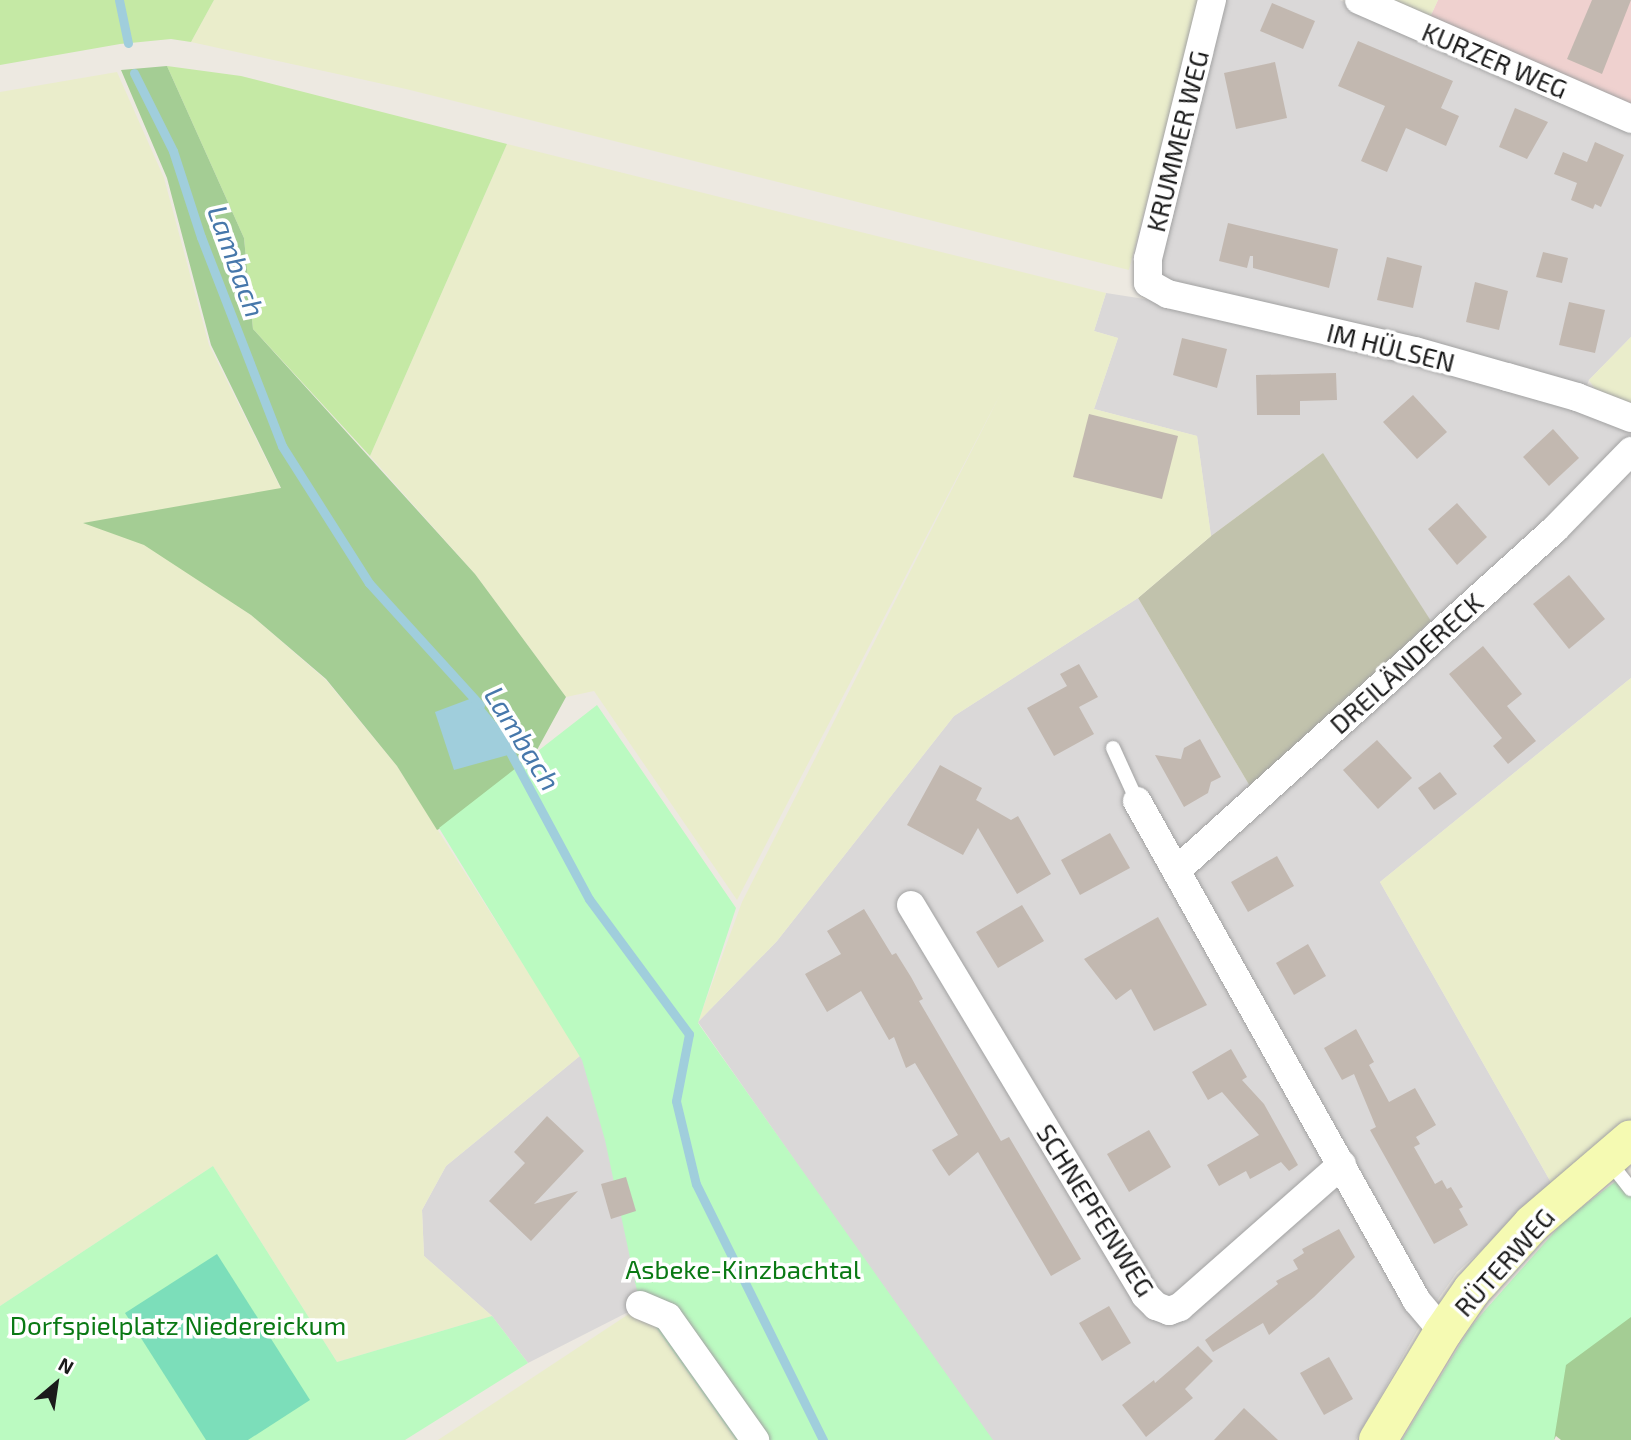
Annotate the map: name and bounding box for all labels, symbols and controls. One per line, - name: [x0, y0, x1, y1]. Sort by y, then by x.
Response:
- street label: KURZER WEG: [1417, 15, 1573, 105]
- street label: KRUMMER WEG: [1139, 47, 1215, 235]
- water label: Lambach: [201, 201, 273, 321]
- street label: IM HÜLSEN: [1324, 316, 1458, 378]
- street label: DREILÄNDERECK: [1323, 586, 1489, 740]
- water label: Lambach: [478, 680, 568, 796]
- street label: SCHNEPFENWEG: [1030, 1118, 1162, 1302]
- street label: RÜTERWEG: [1447, 1202, 1561, 1322]
- park label: Asbeke-Kinzbachtal: [625, 1253, 861, 1285]
- park label: Dorfspielplatz Niedereickum: [10, 1309, 346, 1341]
- north arrow: [21, 1349, 91, 1419]
- text: N: [55, 1352, 78, 1379]

